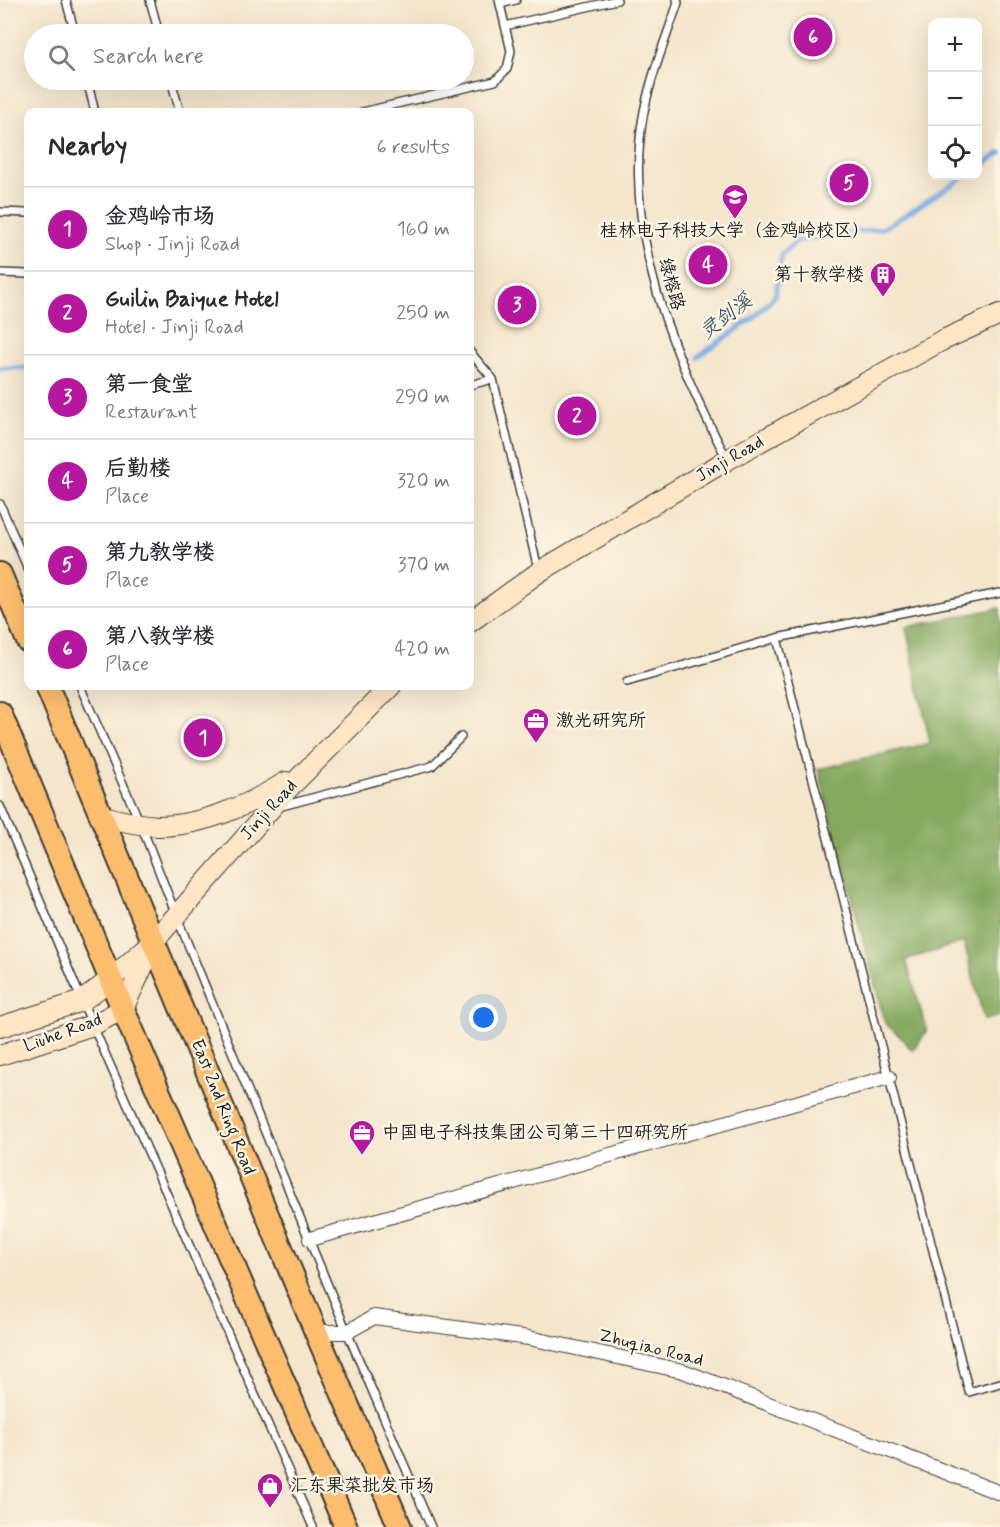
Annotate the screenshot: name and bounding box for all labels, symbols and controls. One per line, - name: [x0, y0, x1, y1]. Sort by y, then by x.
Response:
- pin: 6: [794, 15, 832, 60]
- map controls: [928, 18, 982, 180]
- button: +: [928, 18, 982, 72]
- search box: [24, 24, 474, 90]
- icon: search: [45, 41, 78, 74]
- text: Search here: [93, 43, 204, 71]
- button: −: [928, 72, 982, 126]
- button: locate: [928, 126, 982, 180]
- text: Nearby: [48, 130, 127, 164]
- text: 6 results: [377, 134, 450, 161]
- pin: 5: [830, 160, 868, 206]
- school or university icon: 桂林电子科技大学（金鸡岭校区）: [720, 182, 750, 220]
- text: 金鸡岭市场: [105, 203, 215, 231]
- text: 1: [63, 216, 72, 243]
- text: 160 m: [397, 216, 450, 243]
- place label: 桂林电子科技大学（金鸡岭校区）: [600, 219, 870, 243]
- text: Shop · Jinji Road: [105, 231, 240, 258]
- pin: 4: [688, 242, 728, 288]
- street label: 绿榕路: [652, 255, 690, 313]
- building icon: 第十教学楼: [868, 260, 898, 298]
- place label: 第十教学楼: [774, 263, 864, 287]
- pin: 3: [498, 282, 536, 328]
- text: Guilin Baiyue Hotel: [105, 286, 279, 314]
- water label: 灵剑溪: [694, 287, 759, 346]
- text: 2: [63, 300, 72, 327]
- text: 250 m: [396, 300, 450, 327]
- text: Hotel · Jinji Road: [105, 314, 244, 341]
- text: 第一食堂: [105, 371, 193, 399]
- text: 3: [63, 384, 72, 411]
- text: 290 m: [395, 384, 450, 411]
- pin: 2: [558, 394, 596, 438]
- text: Restaurant: [105, 399, 198, 426]
- street label: Jinji Road: [692, 430, 768, 488]
- text: 后勤楼: [105, 455, 171, 483]
- text: 4: [62, 468, 73, 495]
- text: 320 m: [397, 468, 450, 495]
- text: Place: [105, 483, 149, 510]
- text: 第九教学楼: [105, 539, 215, 567]
- text: 5: [62, 552, 74, 579]
- text: 370 m: [398, 552, 450, 579]
- text: Place: [105, 567, 149, 594]
- text: 第八教学楼: [105, 623, 215, 651]
- text: 6: [62, 636, 73, 663]
- text: 420 m: [394, 636, 450, 663]
- text: Place: [105, 651, 149, 678]
- office icon: 激光研究所: [521, 706, 551, 744]
- place label: 激光研究所: [556, 709, 646, 733]
- pin: 1: [184, 716, 222, 760]
- street label: Jinji Road: [235, 774, 303, 846]
- your location: [469, 1003, 498, 1032]
- street label: Liuhe Road: [21, 1008, 105, 1058]
- street label: East 2nd Ring Road: [183, 1036, 261, 1179]
- office icon: 中国电子科技集团公司第三十四研究所: [347, 1118, 377, 1156]
- place label: 中国电子科技集团公司第三十四研究所: [382, 1121, 688, 1145]
- street label: Zhuqiao Road: [596, 1323, 706, 1373]
- shop icon: 汇东果菜批发市场: [255, 1471, 285, 1509]
- place label: 汇东果菜批发市场: [290, 1474, 434, 1498]

